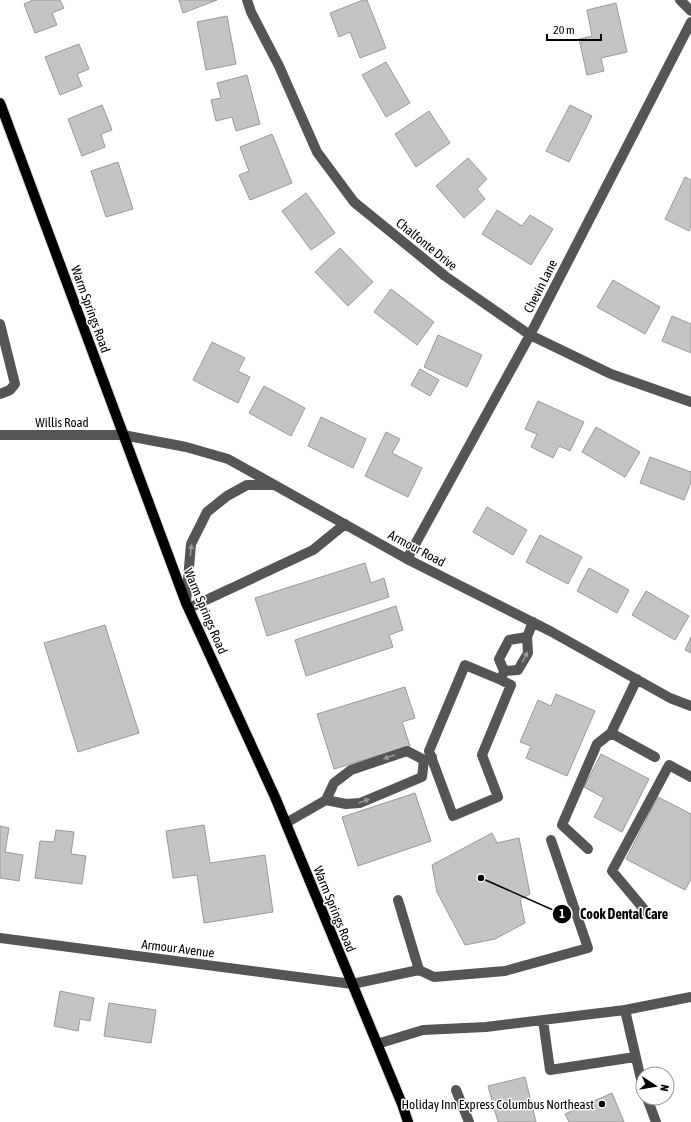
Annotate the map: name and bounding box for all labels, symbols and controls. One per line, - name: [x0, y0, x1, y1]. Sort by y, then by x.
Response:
- scale bar: [547, 16, 601, 42]
- text: 20 m: [553, 23, 575, 37]
- street label: Chalfonte Drive: [393, 215, 460, 274]
- street label: Chevin Lane: [521, 257, 560, 315]
- street label: Warm Springs Road: [68, 264, 113, 355]
- street label: Willis Road: [35, 415, 89, 430]
- street label: Armour Road: [386, 527, 448, 570]
- one-way arrow: [188, 544, 194, 556]
- street label: Warm Springs Road: [181, 566, 230, 656]
- one-way arrow: [522, 651, 528, 663]
- one-way arrow: [382, 754, 394, 760]
- one-way arrow: [359, 797, 371, 803]
- street label: Warm Springs Road: [310, 864, 359, 954]
- callout: Cook Dental Care: [552, 901, 676, 927]
- text: Cook Dental Care: [580, 906, 668, 922]
- text: 1: [559, 907, 565, 921]
- street label: Armour Avenue: [141, 937, 215, 960]
- north arrow: [635, 1066, 675, 1106]
- text: N: [658, 1084, 671, 1093]
- place label: Holiday Inn Express Columbus Northeast: [402, 1097, 594, 1112]
- marker: Holiday Inn Express Columbus Northeast: [597, 1099, 607, 1109]

